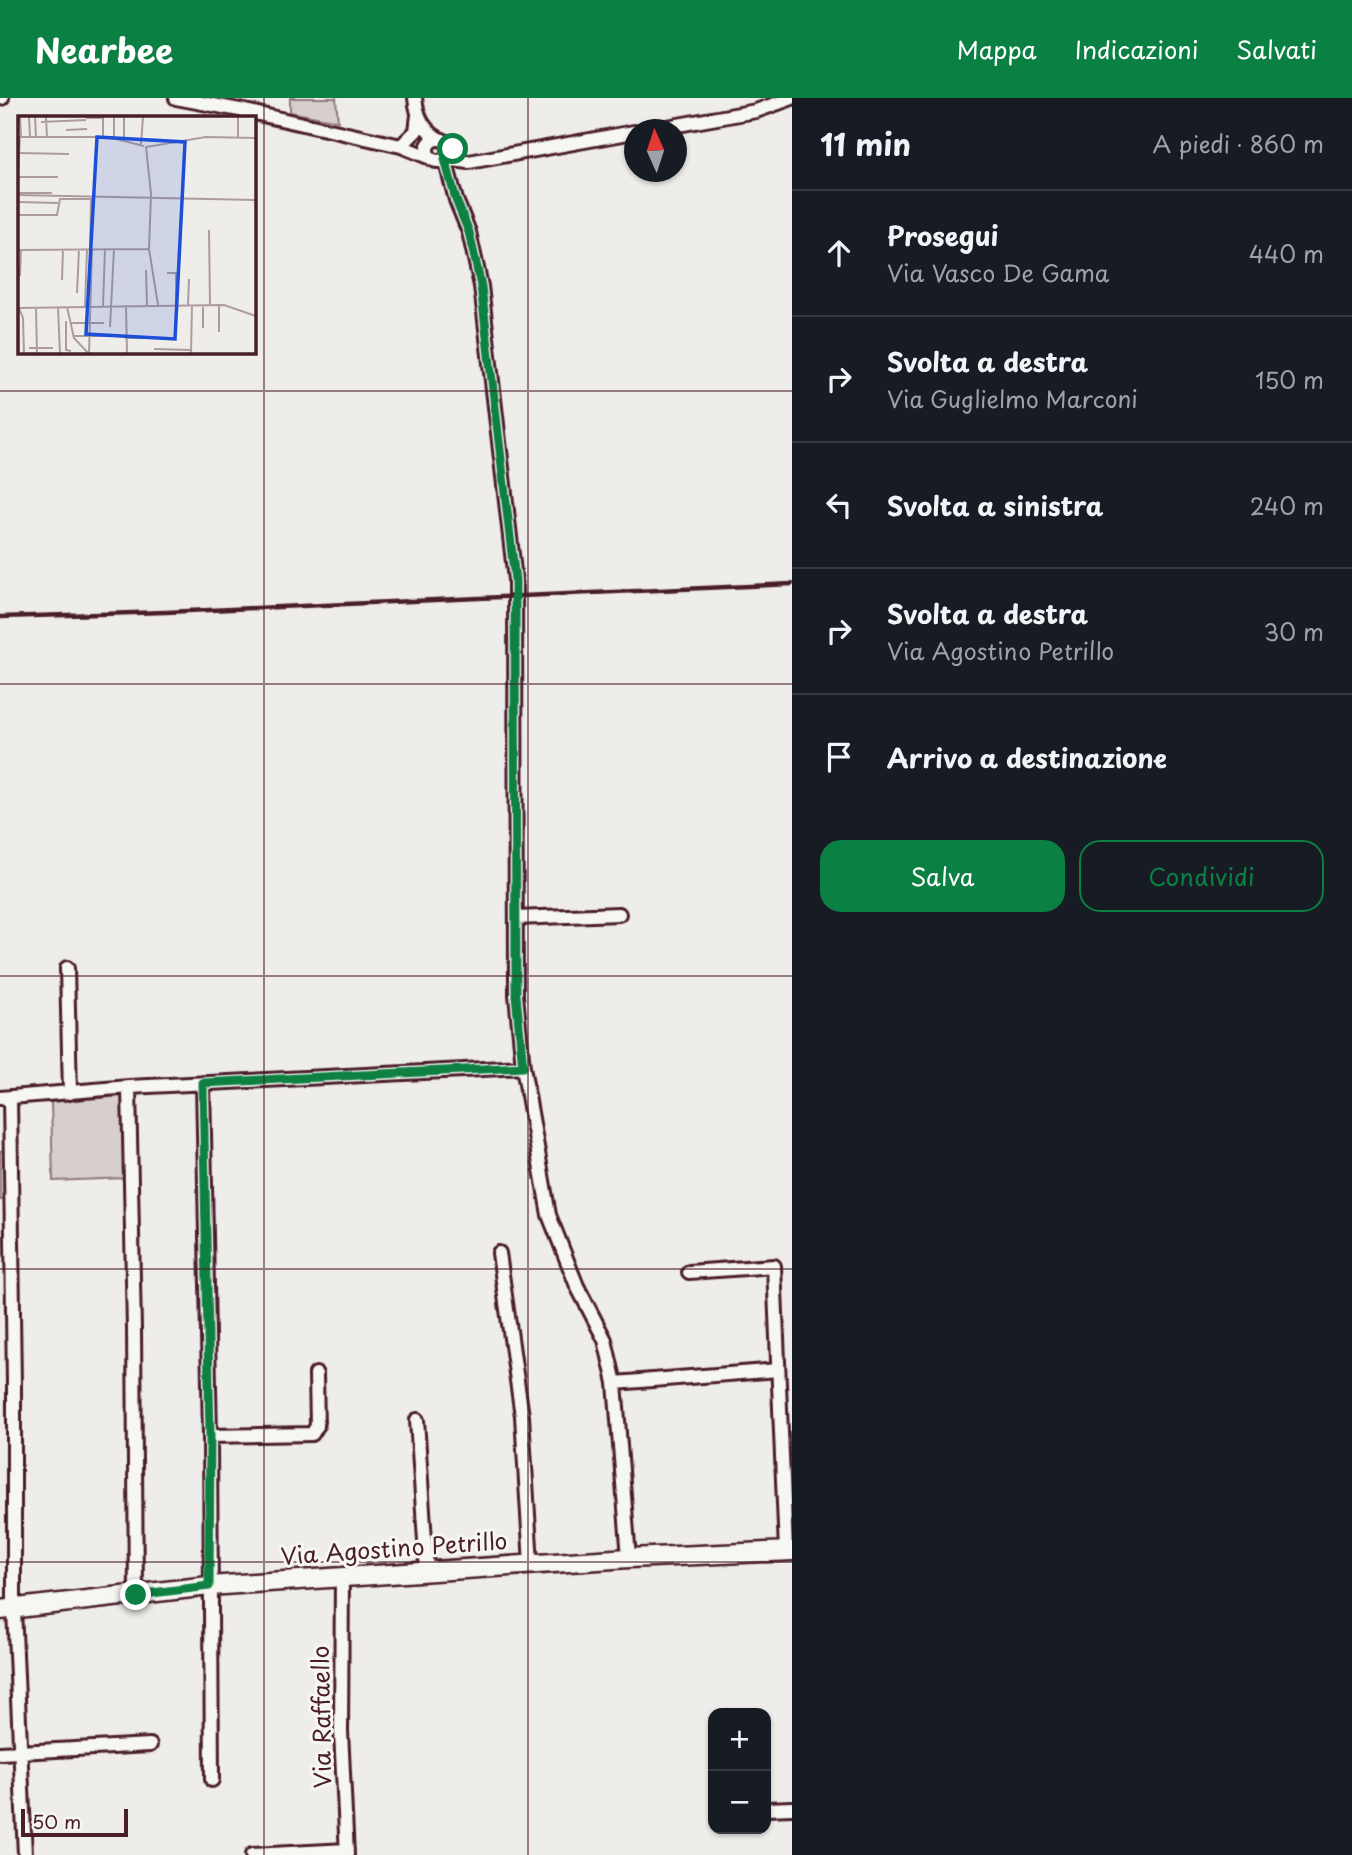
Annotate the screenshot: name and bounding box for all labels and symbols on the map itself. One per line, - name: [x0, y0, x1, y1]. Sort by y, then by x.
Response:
- inset map: [18, 116, 256, 354]
- north arrow: [624, 119, 687, 182]
- route start: [437, 133, 468, 164]
- street label: Via Agostino Petrillo: [279, 1522, 508, 1573]
- route end: [120, 1579, 151, 1610]
- street label: Via Raffaello: [302, 1645, 339, 1789]
- scale bar: [21, 1806, 128, 1838]

